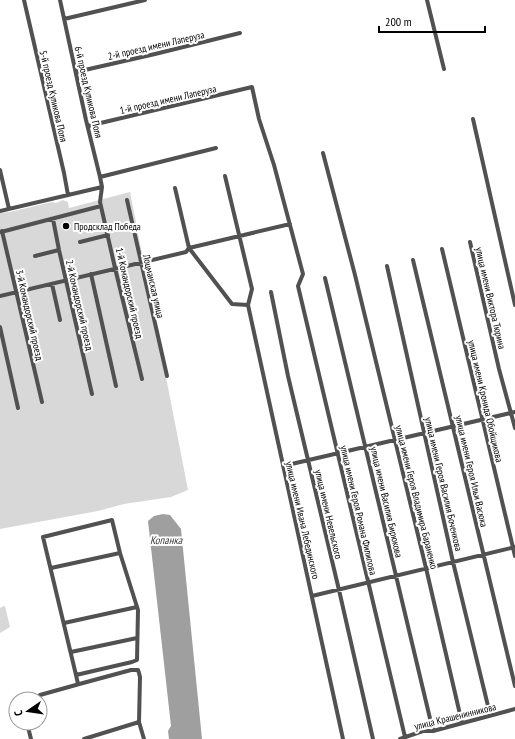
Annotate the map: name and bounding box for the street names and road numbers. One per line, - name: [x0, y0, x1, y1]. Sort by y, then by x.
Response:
- street label: 2-й проезд имени Лаперуза: [107, 28, 206, 63]
- street label: 6-й проезд Куликова Поля: [72, 45, 105, 139]
- street label: 5-й проезд Куликова Поля: [37, 49, 70, 143]
- street label: 1-й проезд имени Лаперуза: [119, 82, 218, 117]
- street label: улица имени Виктора Тюрина: [472, 246, 509, 350]
- street label: 1-й Командорский проезд: [113, 247, 146, 340]
- street label: Лоцманская улица: [140, 252, 167, 319]
- street label: 2-й Командорский проезд: [63, 259, 96, 352]
- street label: 3-й Командорский проезд: [13, 269, 46, 362]
- street label: улица имени Кронида Обойщикова: [465, 339, 506, 464]
- street label: улица имени Героя Ильи Васюка: [452, 414, 491, 528]
- street label: улица имени Героя Василия Боченкова: [422, 416, 465, 552]
- street label: улица имени Героя Владимира Бараненко: [392, 424, 441, 571]
- street label: улица имени Героя Романа Филипова: [337, 444, 380, 576]
- street label: улица имени Василия Бирюкова: [367, 445, 406, 559]
- street label: улица имени Ивана Лебединского: [283, 460, 322, 580]
- street label: улица имени Невельского: [312, 468, 345, 560]
- street label: улица Крашенинникова: [413, 700, 497, 733]

